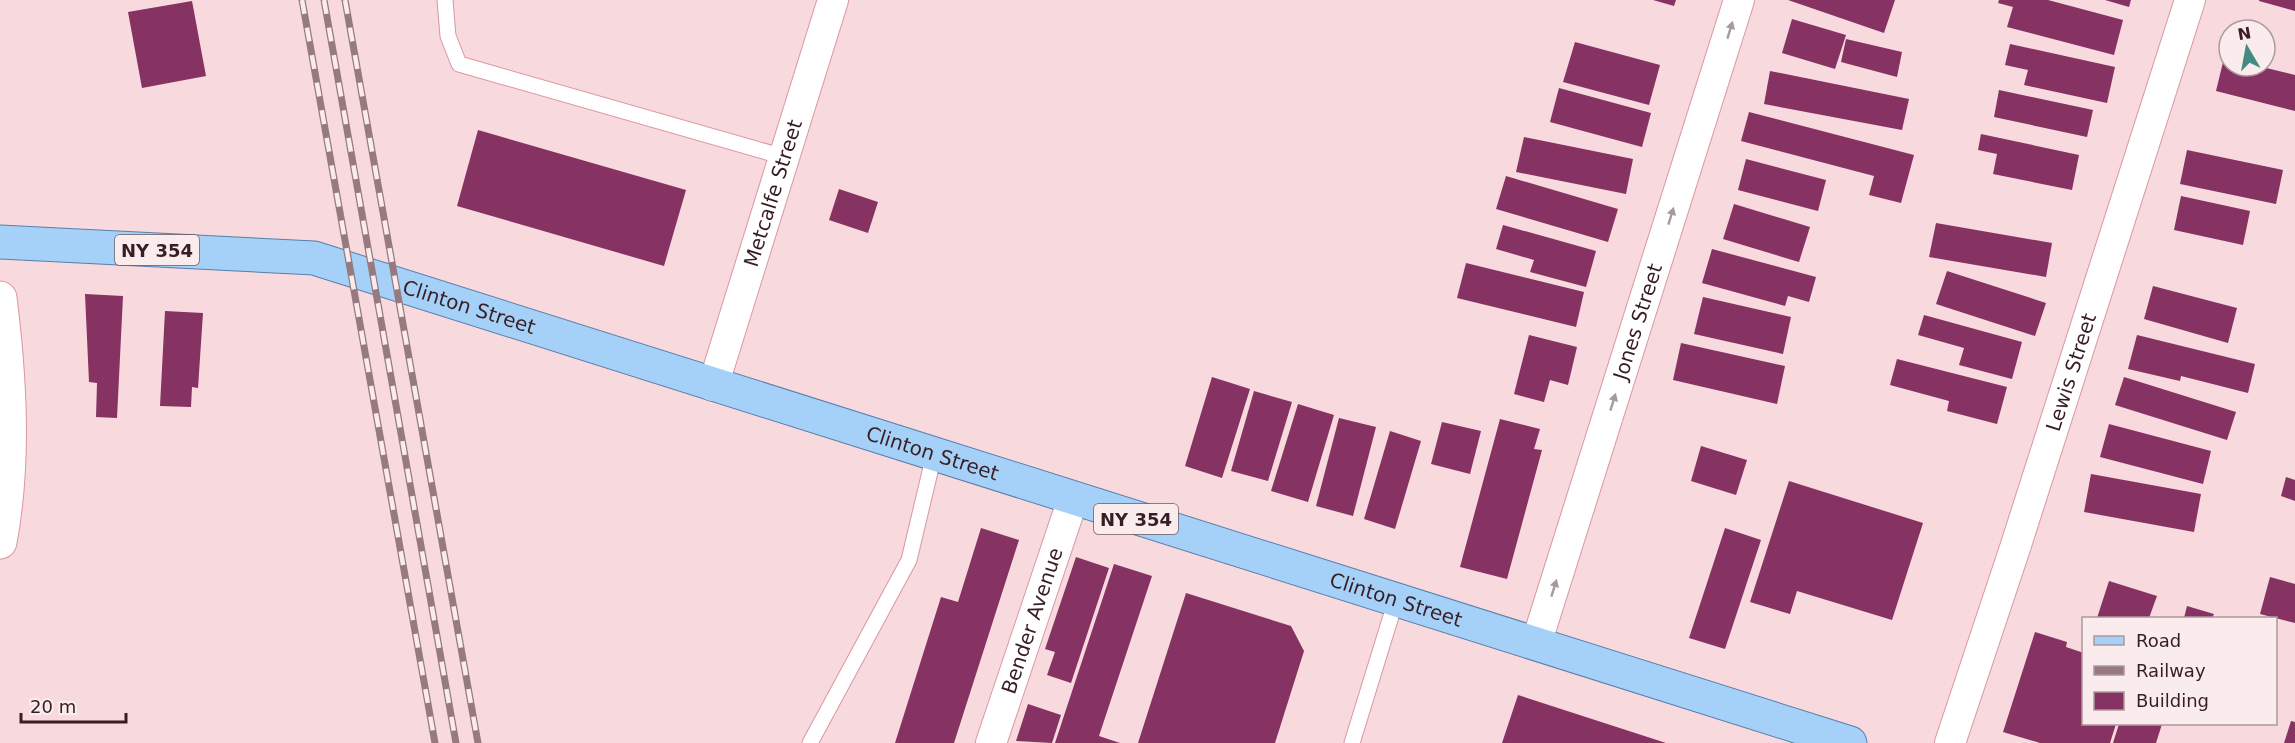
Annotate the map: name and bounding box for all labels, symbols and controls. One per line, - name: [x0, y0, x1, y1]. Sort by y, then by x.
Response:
- north arrow: [2217, 18, 2277, 78]
- one-way arrow: [1726, 21, 1735, 39]
- text: N: [2236, 23, 2253, 44]
- street label: Metcalfe Street: [739, 116, 807, 270]
- one-way arrow: [1667, 207, 1676, 225]
- road number: NY 354: [115, 235, 199, 265]
- street label: Jones Street: [1607, 260, 1667, 385]
- street label: Clinton Street: [400, 275, 538, 339]
- street label: Lewis Street: [2041, 310, 2101, 434]
- one-way arrow: [1608, 393, 1618, 411]
- street label: Clinton Street: [863, 421, 1002, 486]
- road number: NY 354: [1094, 504, 1178, 534]
- street label: Bender Avenue: [996, 545, 1068, 697]
- street label: Clinton Street: [1327, 567, 1465, 632]
- one-way arrow: [1550, 579, 1559, 597]
- legend: [2082, 617, 2277, 725]
- text: Road: [2136, 630, 2181, 651]
- text: Railway: [2136, 660, 2206, 681]
- scale bar: [21, 686, 126, 724]
- text: Building: [2136, 690, 2209, 711]
- text: 20 m: [30, 696, 76, 717]

